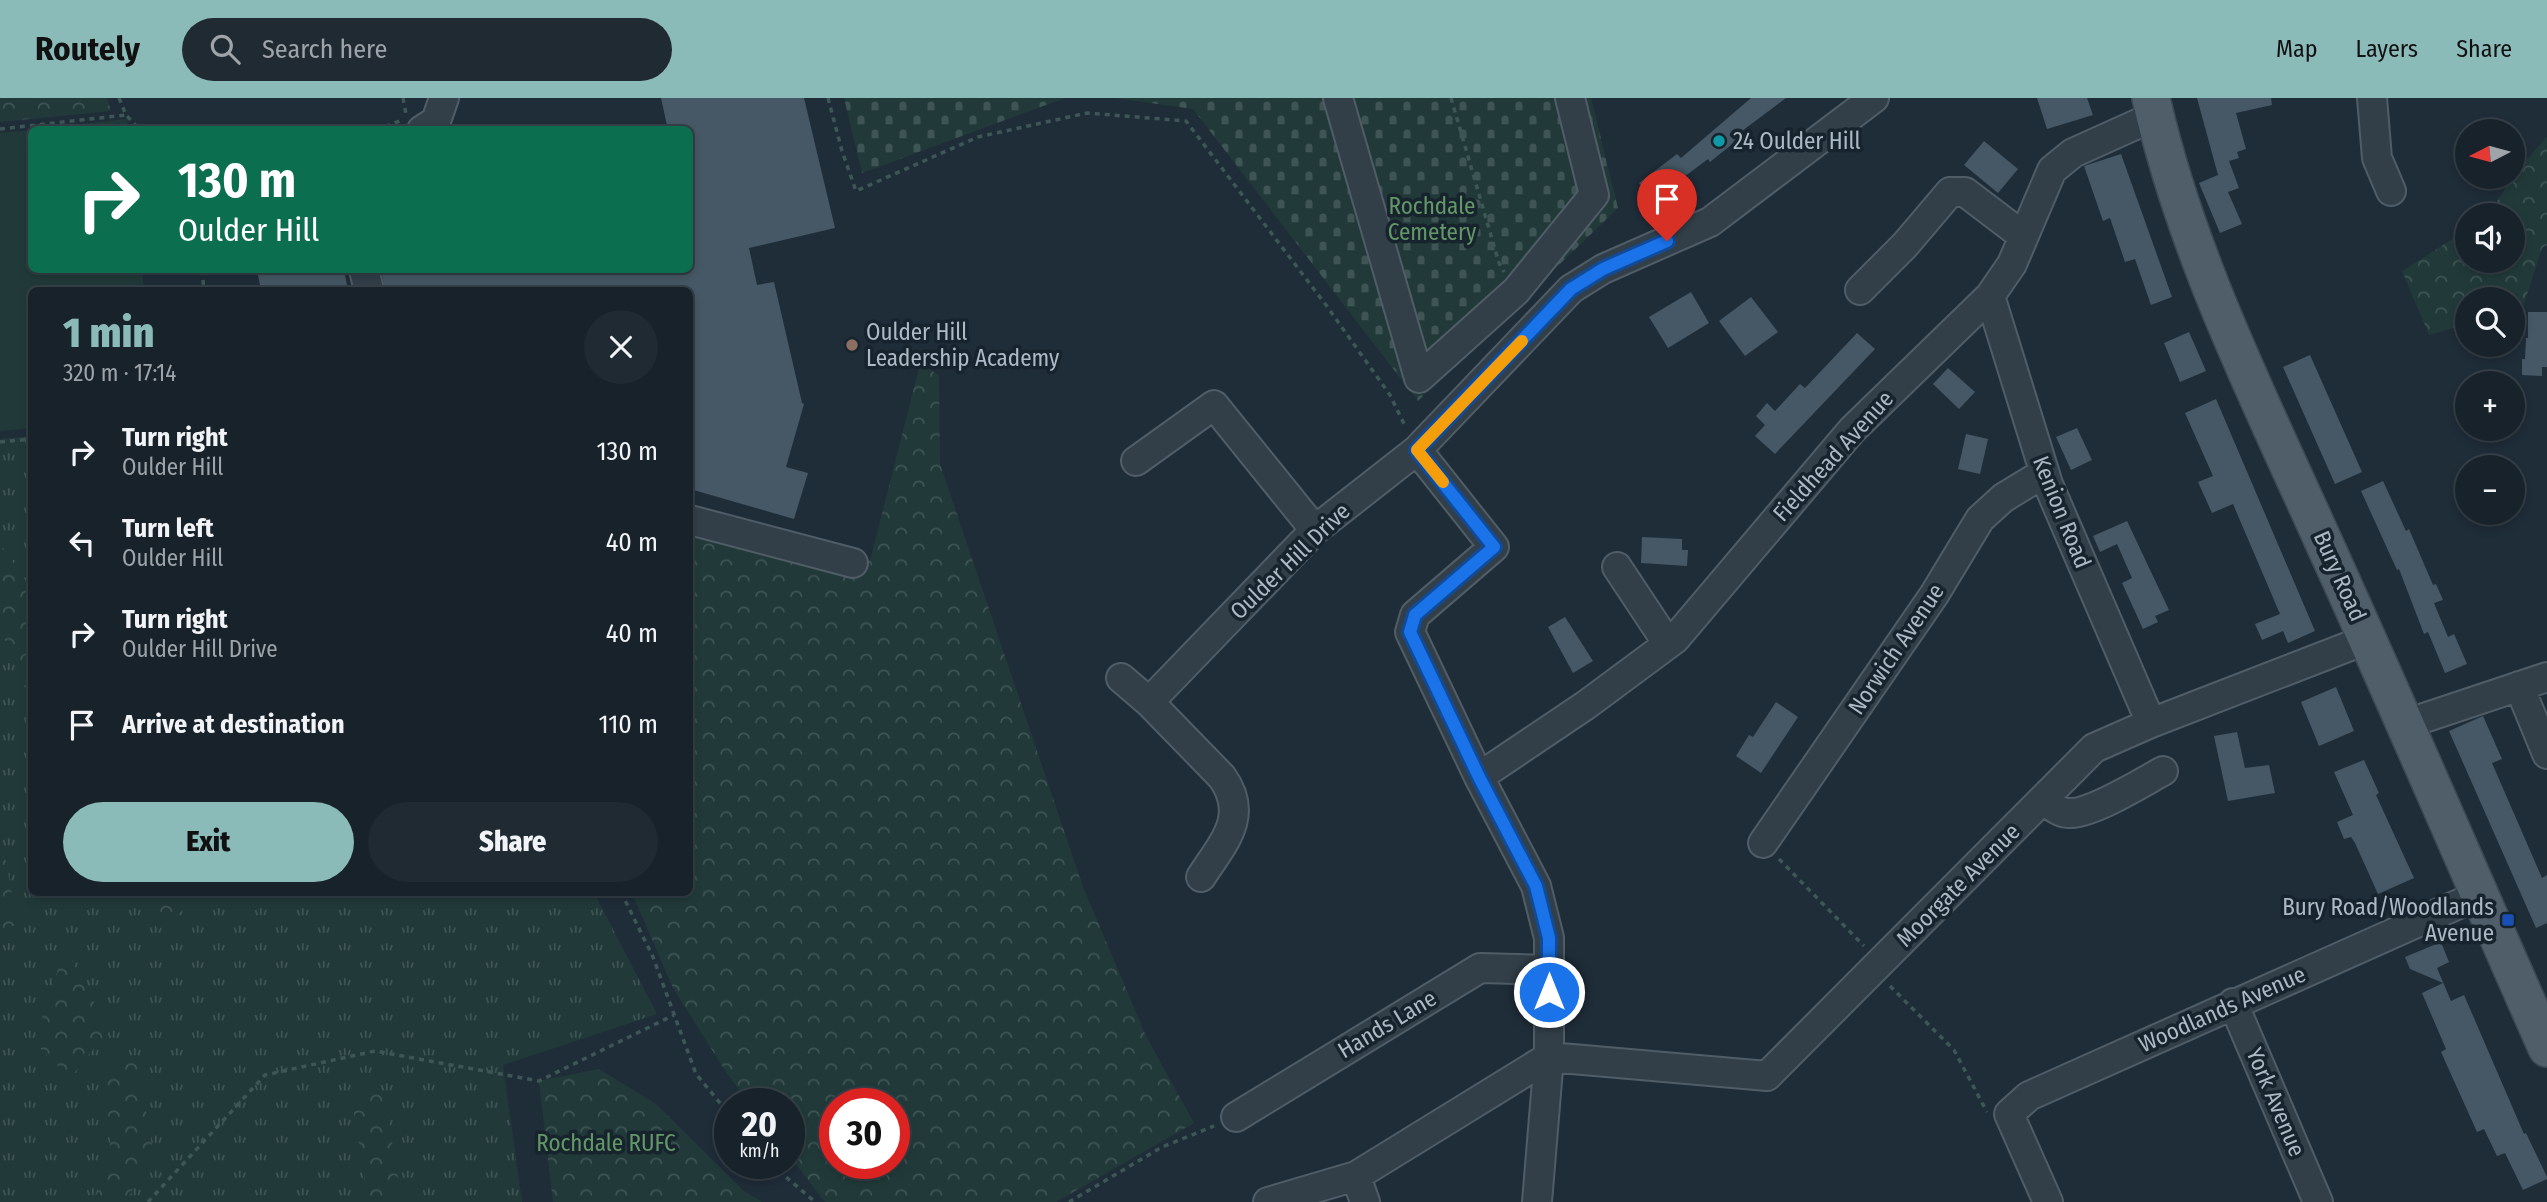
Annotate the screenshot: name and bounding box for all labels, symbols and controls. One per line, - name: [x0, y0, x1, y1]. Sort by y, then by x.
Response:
- search box: [182, 18, 672, 81]
- text: Routely: [35, 29, 140, 69]
- icon: search: [206, 30, 244, 68]
- text: Search here: [262, 34, 387, 65]
- text: Map: [2276, 35, 2318, 63]
- text: Layers: [2356, 35, 2418, 63]
- text: Share: [2456, 35, 2512, 63]
- north arrow: [2455, 119, 2525, 189]
- map controls: [2455, 119, 2525, 525]
- place label: 24 Oulder Hill: [1733, 127, 1861, 155]
- marker: 24 Oulder Hill: [1711, 133, 1727, 149]
- text: 130 m: [178, 151, 296, 210]
- icon: right: [63, 154, 154, 245]
- pin: [1637, 169, 1697, 241]
- icon: arrive: [1648, 180, 1686, 218]
- park label: Rochdale Cemetery: [1388, 192, 1477, 246]
- button: sound: [2455, 203, 2525, 273]
- text: Oulder Hill: [178, 211, 319, 249]
- button: search: [2455, 287, 2525, 357]
- text: 1 min: [63, 308, 154, 358]
- button: close: [584, 310, 658, 384]
- place label: Oulder Hill Leadership Academy: [866, 318, 1060, 372]
- marker: Oulder Hill Leadership Academy: [844, 337, 860, 353]
- text: 320 m · 17:14: [63, 359, 176, 387]
- button: +: [2455, 371, 2525, 441]
- street label: Fieldhead Avenue: [1767, 385, 1899, 527]
- text: Turn right: [122, 422, 228, 453]
- icon: right: [63, 433, 101, 471]
- text: 130 m: [596, 436, 658, 467]
- street label: Kenion Road: [2027, 452, 2097, 572]
- text: Oulder Hill: [122, 453, 223, 481]
- button: −: [2455, 455, 2525, 525]
- street label: Oulder Hill Drive: [1224, 497, 1356, 625]
- text: Turn left: [122, 513, 214, 544]
- icon: left: [63, 524, 101, 562]
- street label: Bury Road: [2308, 526, 2372, 626]
- text: 40 m: [606, 527, 658, 558]
- text: Oulder Hill: [122, 544, 223, 572]
- street label: Norwich Avenue: [1842, 578, 1950, 720]
- text: Turn right: [122, 604, 228, 635]
- icon: right: [63, 615, 101, 653]
- text: 40 m: [606, 618, 658, 649]
- text: Oulder Hill Drive: [122, 635, 278, 663]
- icon: arrive: [63, 706, 101, 744]
- text: Arrive at destination: [122, 709, 345, 740]
- text: 110 m: [598, 709, 658, 740]
- button: Exit: [63, 802, 354, 882]
- button: Share: [368, 802, 658, 882]
- street label: Moorgate Avenue: [1890, 817, 2026, 953]
- place label: Bury Road/Woodlands Avenue: [2282, 893, 2494, 947]
- marker: Bury Road/Woodlands Avenue: [2500, 912, 2516, 928]
- position arrow: [1512, 955, 1586, 1029]
- street label: Woodlands Avenue: [2134, 960, 2310, 1058]
- street label: Hands Lane: [1333, 984, 1441, 1064]
- street label: York Avenue: [2241, 1043, 2311, 1161]
- speed limit sign: 30: [819, 1088, 910, 1179]
- text: 20: [742, 1103, 777, 1145]
- park label: Rochdale RUFC: [536, 1129, 676, 1157]
- text: km/h: [739, 1140, 780, 1162]

